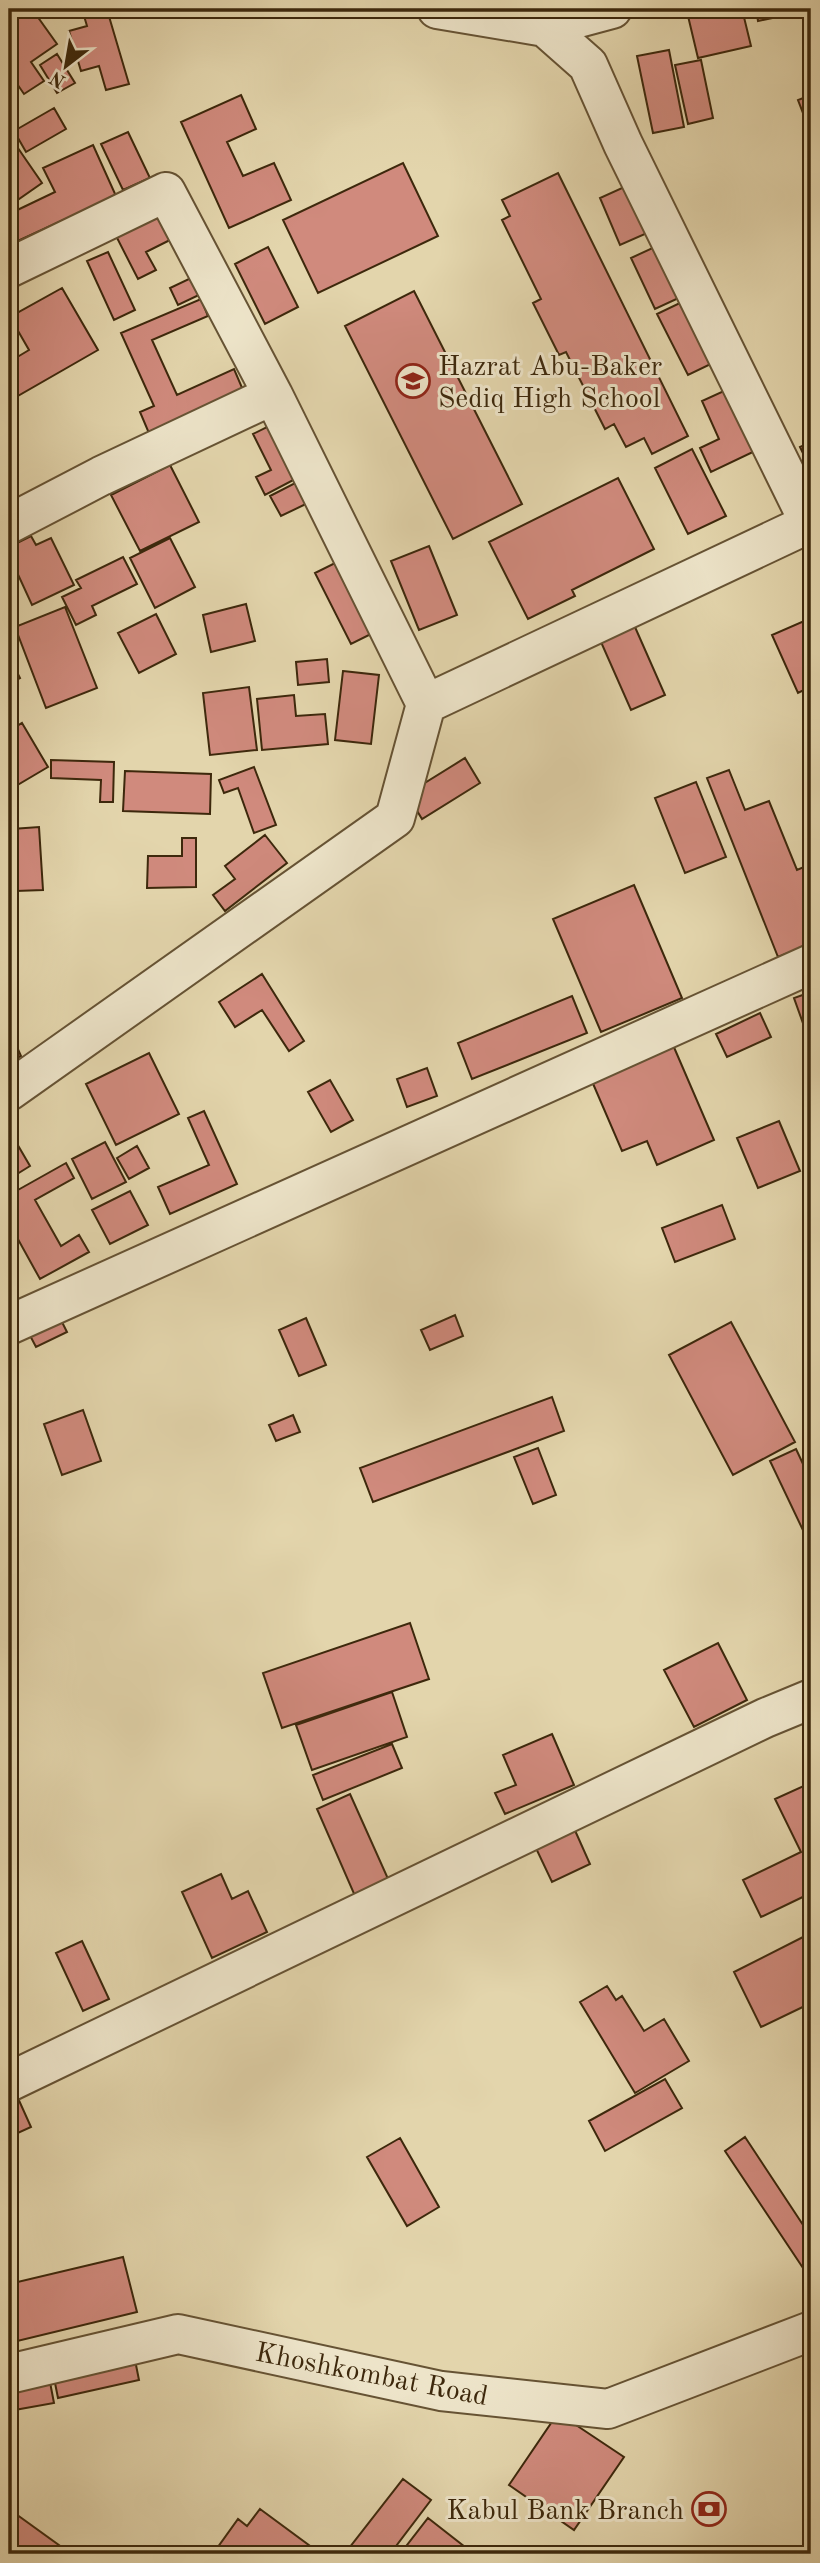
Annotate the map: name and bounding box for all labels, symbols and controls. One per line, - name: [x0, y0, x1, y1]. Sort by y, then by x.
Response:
- north arrow: [32, 32, 102, 102]
- text: N: [47, 66, 70, 90]
- place label: Hazrat Abu-Baker Sediq High School: [438, 354, 662, 414]
- school or university icon: Hazrat Abu-Baker Sediq High School: [394, 362, 432, 400]
- street label: Khoshkombat Road: [253, 2340, 490, 2412]
- bank icon: Kabul Bank Branch: [690, 2490, 728, 2528]
- place label: Kabul Bank Branch: [446, 2498, 684, 2526]

